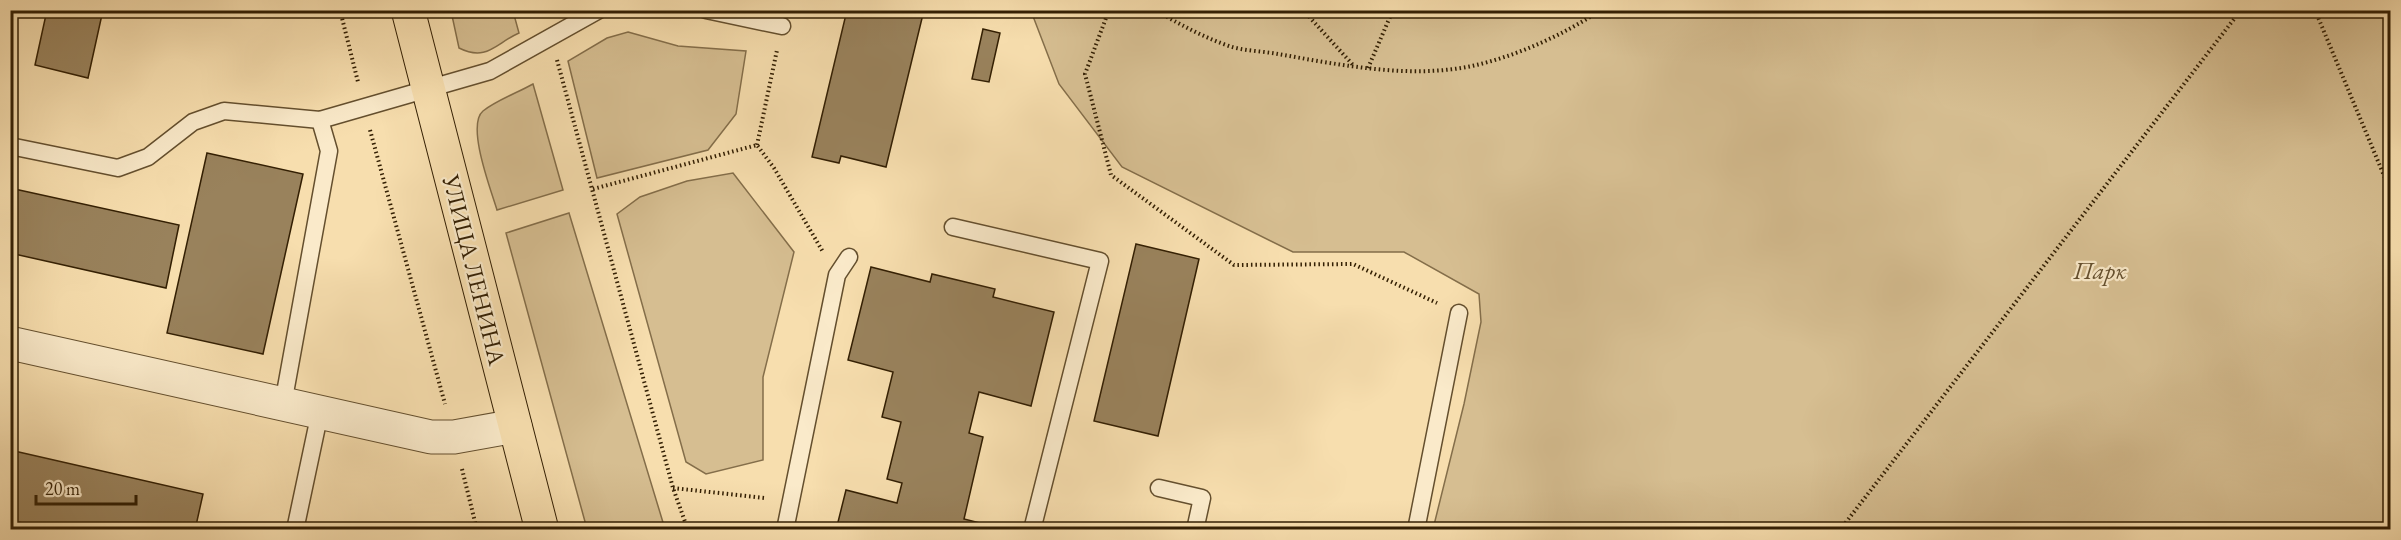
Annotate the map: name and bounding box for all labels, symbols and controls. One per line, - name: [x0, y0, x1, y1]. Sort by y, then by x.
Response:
- street label: УЛИЦА ЛЕНИНА: [436, 170, 513, 369]
- park label: Парк: [2073, 255, 2127, 286]
- scale bar: [36, 468, 136, 506]
- text: 20 m: [45, 477, 80, 500]

